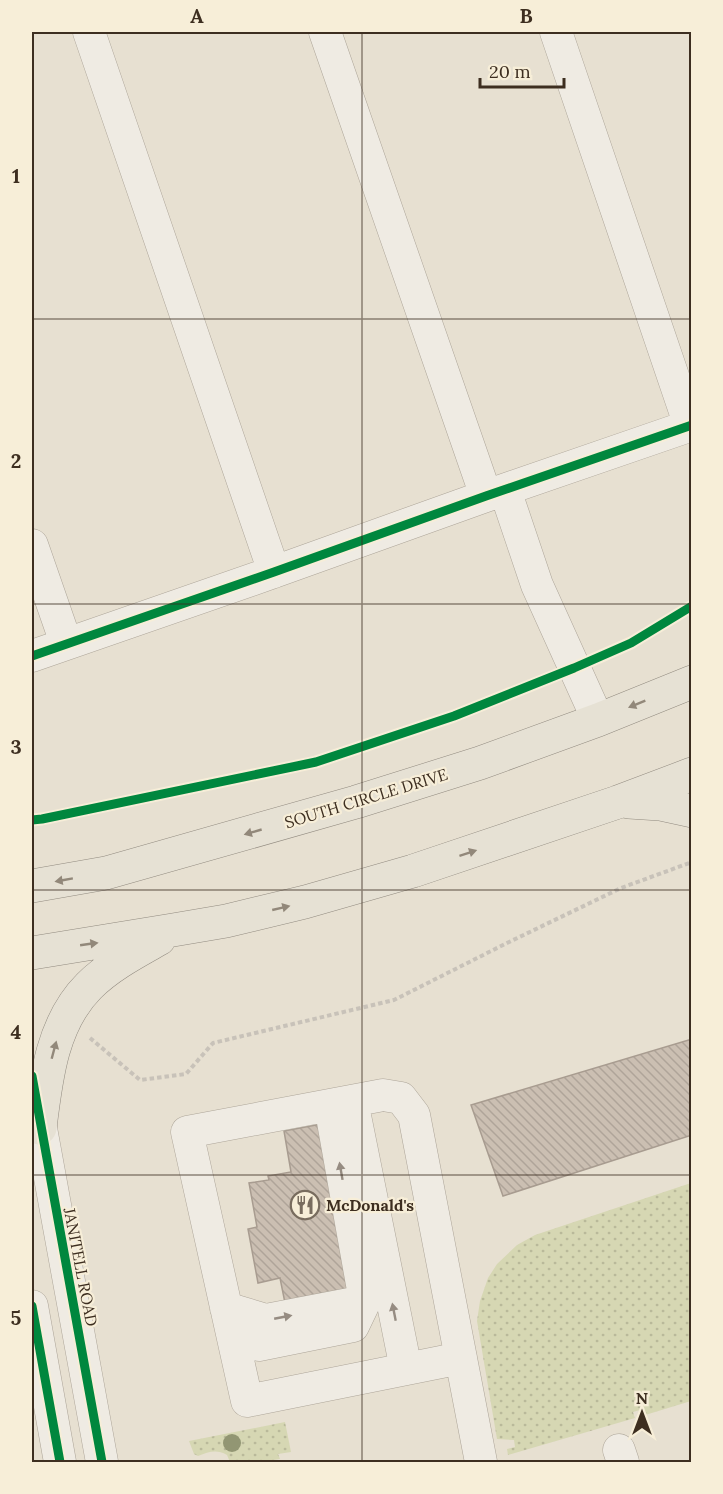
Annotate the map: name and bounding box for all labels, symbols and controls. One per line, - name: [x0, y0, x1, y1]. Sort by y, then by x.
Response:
- text: A: [190, 3, 204, 28]
- text: B: [519, 3, 533, 28]
- scale bar: [480, 51, 564, 89]
- text: 20 m: [489, 60, 531, 83]
- text: 1: [12, 163, 20, 188]
- text: 2: [11, 448, 21, 473]
- one-way arrow: [628, 699, 646, 709]
- text: 3: [10, 734, 22, 759]
- street label: SOUTH CIRCLE DRIVE: [282, 764, 450, 832]
- one-way arrow: [244, 828, 262, 837]
- one-way arrow: [459, 848, 477, 857]
- one-way arrow: [55, 876, 74, 885]
- one-way arrow: [272, 903, 291, 912]
- one-way arrow: [80, 939, 99, 948]
- text: 4: [11, 1019, 22, 1044]
- one-way arrow: [50, 1041, 59, 1059]
- one-way arrow: [336, 1161, 345, 1180]
- restaurant icon: McDonald's: [289, 1189, 321, 1221]
- place label: McDonald's: [326, 1195, 414, 1215]
- street label: JANITELL ROAD: [60, 1205, 102, 1328]
- one-way arrow: [389, 1302, 398, 1321]
- text: 5: [11, 1305, 22, 1330]
- one-way arrow: [273, 1312, 292, 1321]
- north arrow: [612, 1383, 672, 1443]
- text: N: [636, 1388, 648, 1408]

